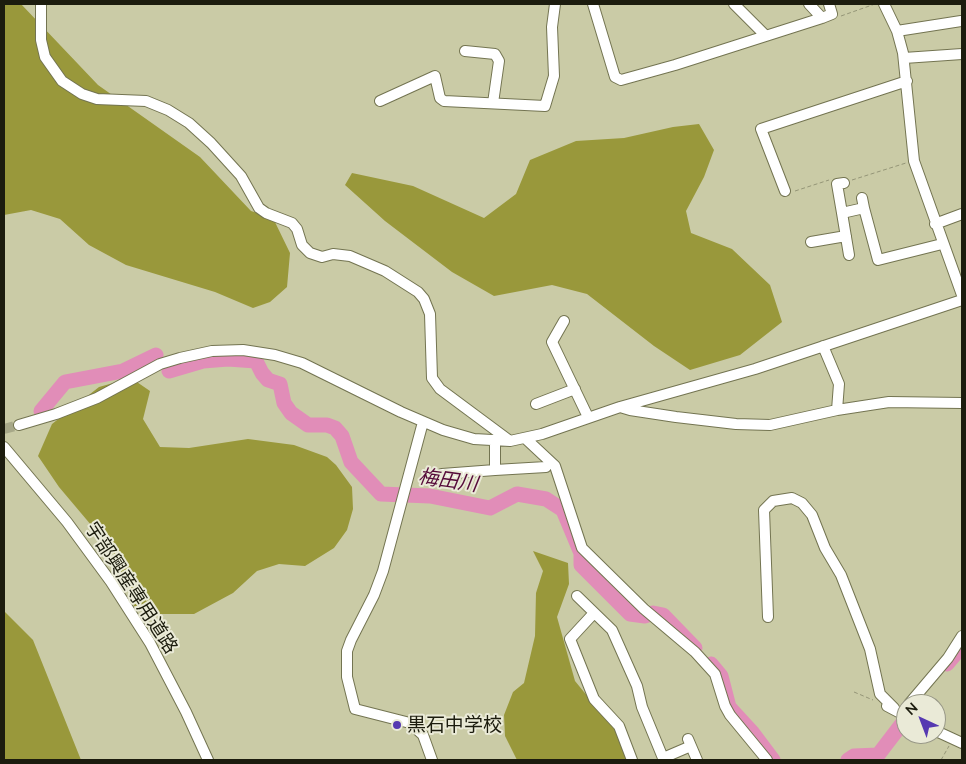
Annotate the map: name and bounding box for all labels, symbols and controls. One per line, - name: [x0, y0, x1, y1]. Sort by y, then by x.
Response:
- water label: 梅田川: [417, 465, 479, 497]
- street label: 宇部興産専用道路: [80, 518, 182, 658]
- north arrow: [896, 694, 946, 744]
- text: N: [901, 699, 921, 719]
- place label: 黒石中学校: [407, 714, 502, 736]
- marker: 黒石中学校: [391, 719, 403, 731]

